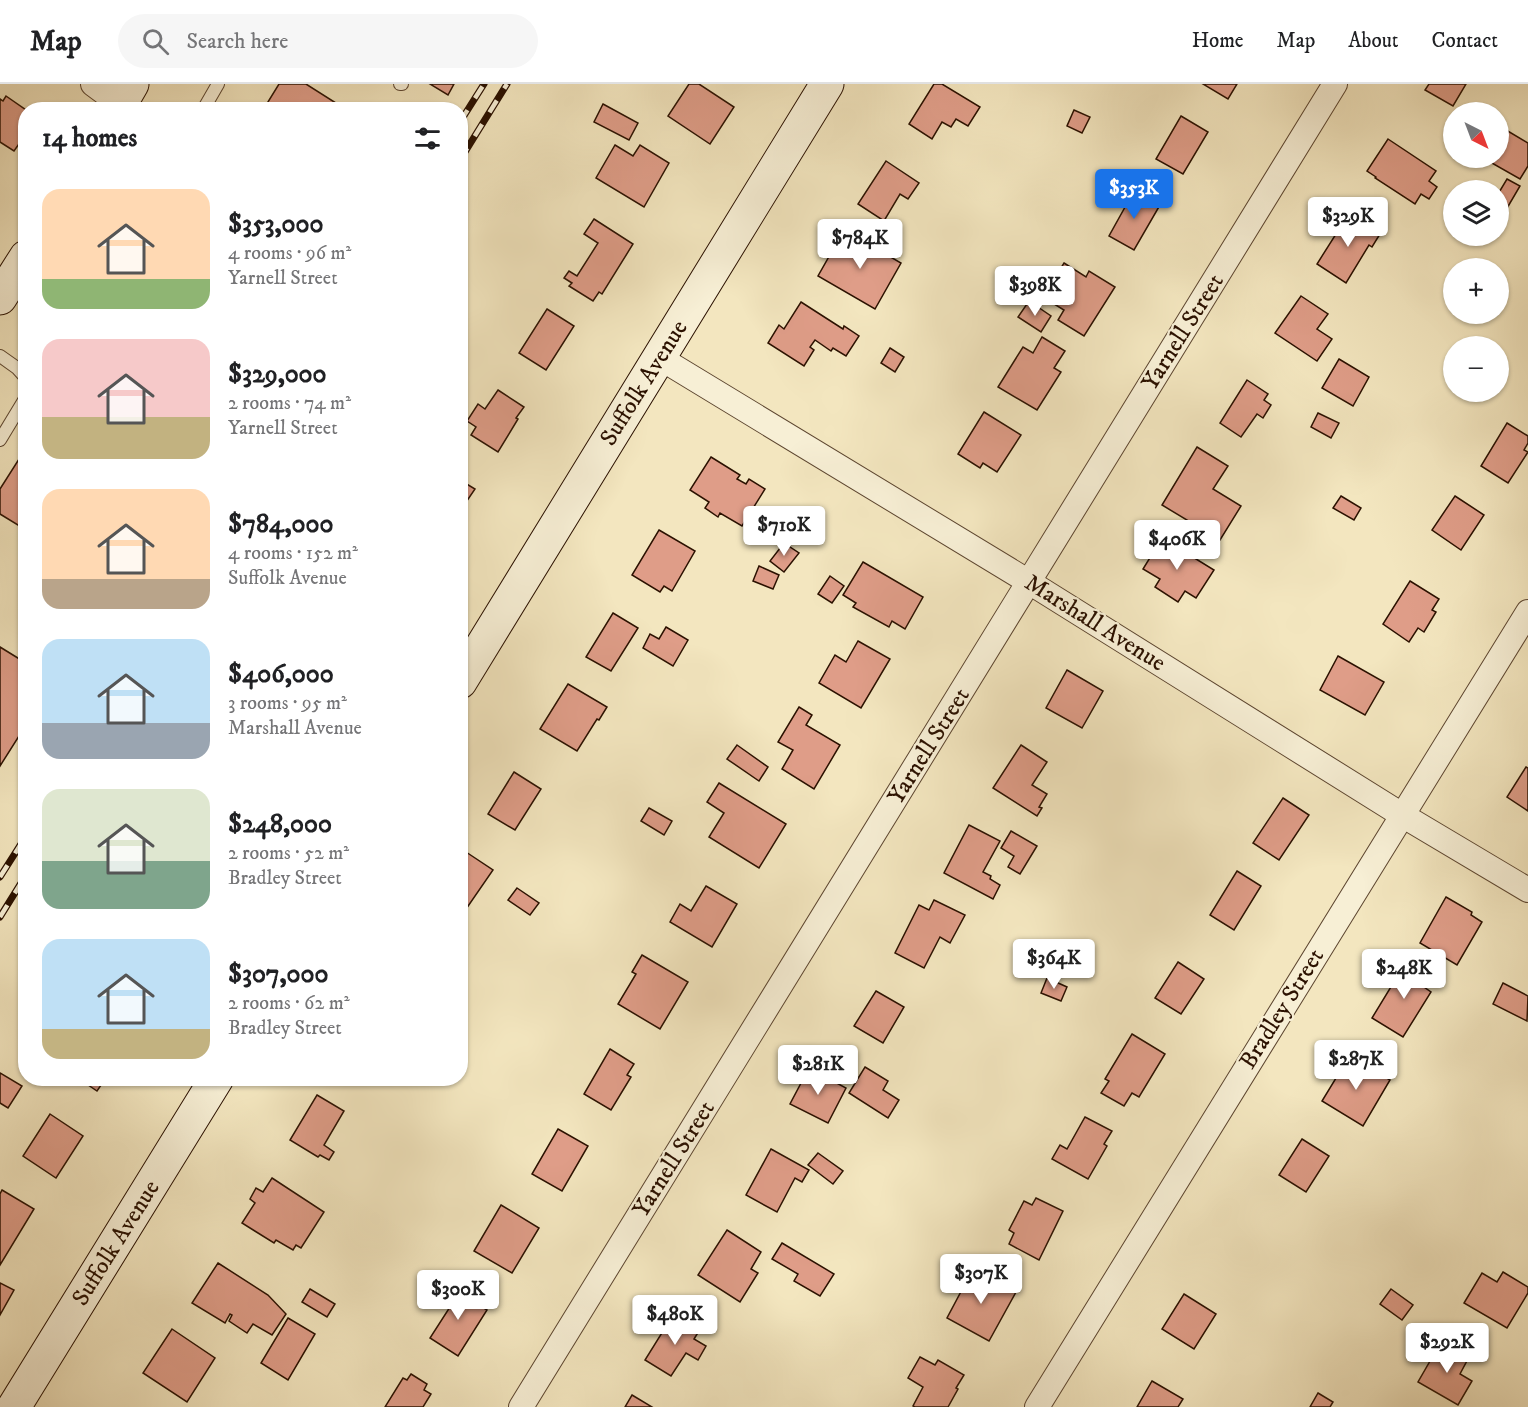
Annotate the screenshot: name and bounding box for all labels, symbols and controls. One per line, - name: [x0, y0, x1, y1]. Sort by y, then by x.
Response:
- search box: [118, 14, 538, 68]
- text: Map: [30, 24, 82, 59]
- icon: search: [139, 25, 172, 58]
- text: Search here: [187, 28, 288, 55]
- text: Home: [1192, 28, 1244, 54]
- text: Map: [1277, 28, 1315, 54]
- text: About: [1348, 28, 1399, 54]
- text: Contact: [1432, 28, 1498, 54]
- north arrow: [1443, 102, 1509, 168]
- map controls: [1443, 102, 1509, 402]
- text: 14 homes: [42, 122, 137, 155]
- icon: filters: [411, 122, 444, 155]
- pin: $353K: [1092, 169, 1176, 220]
- text: $353K: [1109, 176, 1159, 201]
- button: layers: [1443, 180, 1509, 246]
- pin: $329K: [1306, 197, 1390, 248]
- text: $329K: [1322, 204, 1374, 229]
- text: $353,000: [228, 208, 323, 241]
- icon: home: [90, 213, 162, 285]
- pin: $784K: [818, 219, 902, 270]
- text: $784K: [831, 226, 889, 251]
- text: 4 rooms · 96 m²: [228, 241, 351, 266]
- button: +: [1443, 258, 1509, 324]
- text: Yarnell Street: [228, 266, 338, 291]
- pin: $398K: [993, 266, 1077, 317]
- street label: Yarnell Street: [1135, 268, 1231, 396]
- text: $398K: [1009, 273, 1061, 298]
- street label: Suffolk Avenue: [594, 315, 695, 451]
- button: −: [1443, 336, 1509, 402]
- text: $329,000: [228, 358, 327, 391]
- icon: home: [90, 363, 162, 435]
- text: 2 rooms · 74 m²: [228, 391, 351, 416]
- text: Yarnell Street: [228, 416, 338, 441]
- pin: $710K: [742, 506, 826, 557]
- text: $784,000: [228, 508, 333, 541]
- icon: home: [90, 513, 162, 585]
- text: $710K: [757, 513, 811, 538]
- pin: $406K: [1135, 520, 1219, 571]
- text: $406K: [1148, 527, 1206, 552]
- text: 4 rooms · 152 m²: [228, 541, 358, 566]
- text: Suffolk Avenue: [228, 566, 347, 591]
- street label: Marshall Avenue: [1019, 568, 1171, 678]
- text: $406,000: [228, 658, 334, 691]
- icon: home: [90, 663, 162, 735]
- street label: Yarnell Street: [881, 682, 977, 810]
- text: 3 rooms · 95 m²: [228, 691, 347, 716]
- text: Marshall Avenue: [228, 716, 362, 741]
- text: $248,000: [228, 808, 332, 841]
- icon: home: [90, 813, 162, 885]
- text: 2 rooms · 52 m²: [228, 841, 349, 866]
- text: Bradley Street: [228, 866, 342, 891]
- pin: $364K: [1012, 939, 1096, 990]
- street label: Bradley Street: [1233, 943, 1331, 1075]
- text: $364K: [1027, 946, 1081, 971]
- pin: $248K: [1362, 949, 1446, 1000]
- text: $248K: [1376, 956, 1432, 981]
- text: $307,000: [228, 958, 328, 991]
- icon: home: [90, 963, 162, 1035]
- text: 2 rooms · 62 m²: [228, 991, 350, 1016]
- text: Bradley Street: [228, 1016, 342, 1041]
- pin: $287K: [1314, 1040, 1398, 1091]
- pin: $281K: [776, 1045, 860, 1096]
- text: $287K: [1328, 1047, 1384, 1072]
- text: $281K: [792, 1052, 844, 1077]
- street label: Yarnell Street: [626, 1095, 722, 1223]
- street label: Suffolk Avenue: [66, 1175, 167, 1311]
- pin: $307K: [939, 1254, 1023, 1305]
- text: $307K: [954, 1261, 1008, 1286]
- pin: $300K: [416, 1270, 500, 1321]
- text: $300K: [431, 1277, 485, 1302]
- pin: $480K: [633, 1295, 717, 1346]
- text: $480K: [646, 1302, 704, 1327]
- pin: $292K: [1405, 1323, 1489, 1374]
- text: $292K: [1420, 1330, 1474, 1355]

